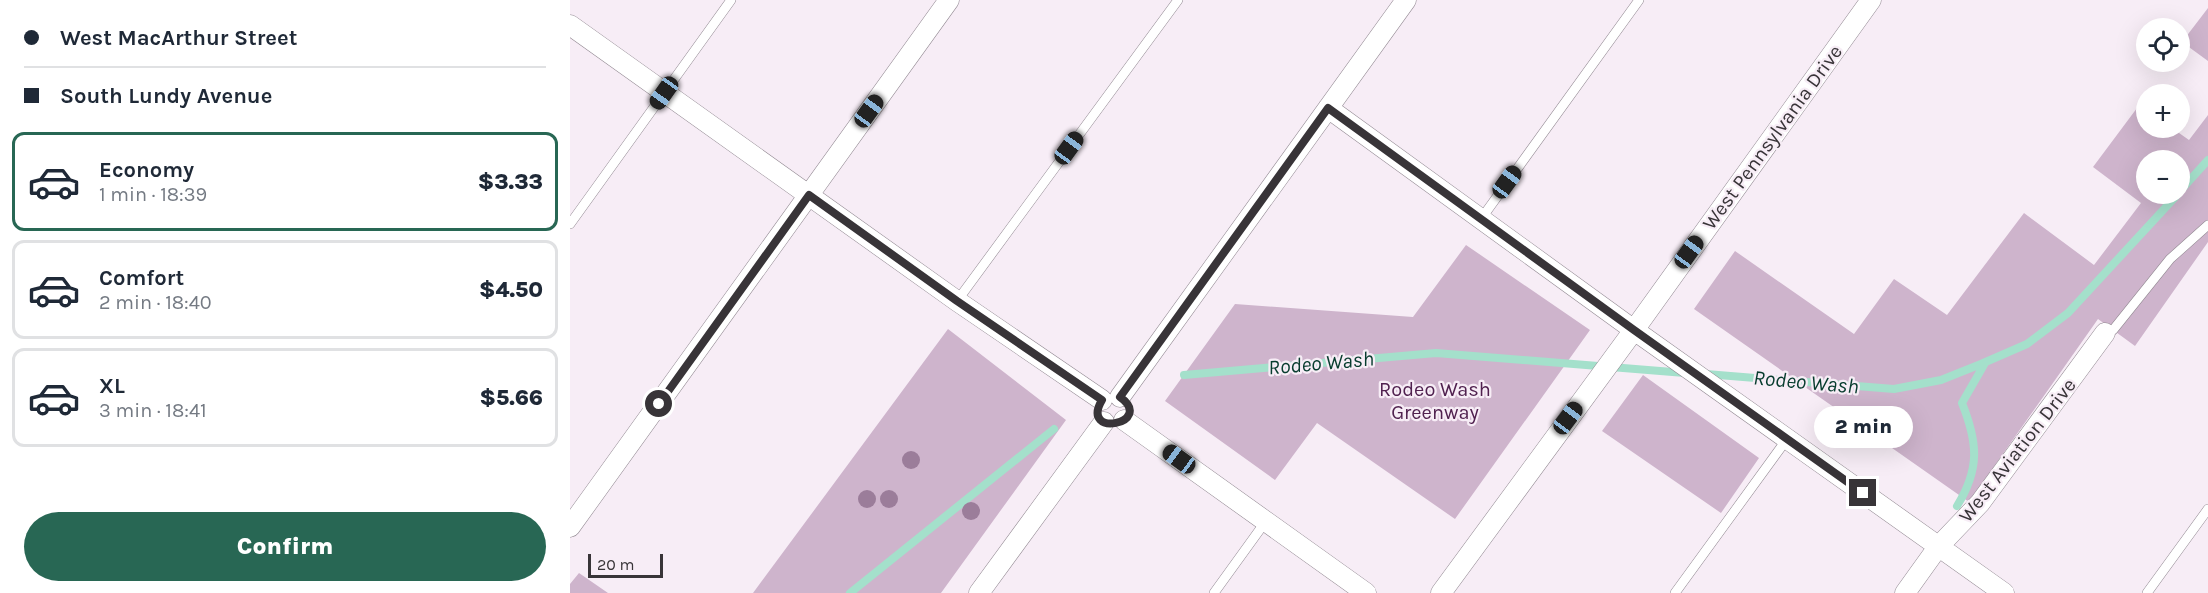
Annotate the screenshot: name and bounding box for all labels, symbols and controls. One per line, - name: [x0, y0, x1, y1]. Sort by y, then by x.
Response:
- map controls: [2136, 18, 2190, 204]
- button: locate: [2136, 18, 2190, 72]
- text: West MacArthur Street: [60, 25, 297, 51]
- street label: West Pennsylvania Drive: [1698, 41, 1847, 234]
- car: [646, 73, 682, 113]
- text: South Lundy Avenue: [60, 83, 272, 109]
- button: +: [2136, 84, 2190, 138]
- car: [851, 91, 887, 131]
- car: [1051, 128, 1087, 168]
- button: −: [2136, 150, 2190, 204]
- icon: car: [27, 155, 81, 209]
- text: Economy: [99, 157, 194, 183]
- car: [1489, 162, 1525, 202]
- text: $3.33: [478, 169, 543, 195]
- text: 1 min · 18:39: [99, 183, 207, 206]
- car: [1671, 232, 1707, 272]
- icon: car: [27, 263, 81, 317]
- text: Comfort: [99, 265, 184, 291]
- text: $4.50: [479, 277, 543, 303]
- text: 2 min · 18:40: [99, 291, 212, 314]
- water label: Rodeo Wash: [1267, 346, 1375, 380]
- water label: Rodeo Wash: [1752, 365, 1860, 399]
- icon: car: [27, 371, 81, 425]
- text: XL: [99, 373, 125, 399]
- street label: West Aviation Drive: [1954, 374, 2081, 527]
- park label: Rodeo Wash Greenway: [1379, 378, 1491, 424]
- text: $5.66: [479, 385, 543, 411]
- route start: [645, 390, 672, 417]
- car: [1550, 398, 1586, 438]
- text: 3 min · 18:41: [99, 399, 207, 422]
- callout: 2 min: [1814, 406, 1912, 448]
- text: 2 min: [1835, 415, 1892, 438]
- car: [1159, 441, 1199, 477]
- route end: [1849, 479, 1876, 506]
- button: Confirm: [24, 512, 546, 581]
- scale bar: [588, 551, 663, 578]
- text: 20 m: [597, 555, 635, 574]

